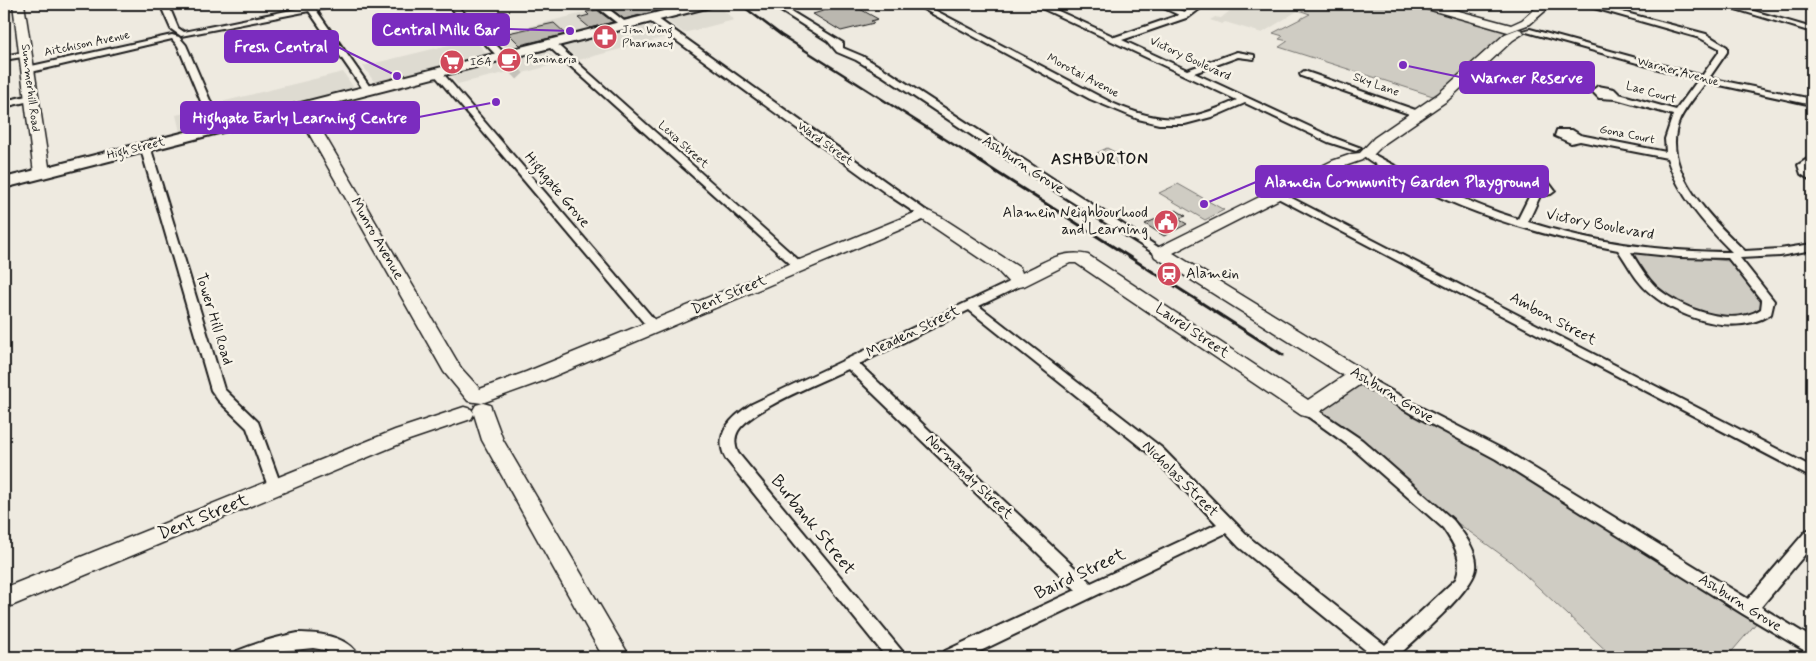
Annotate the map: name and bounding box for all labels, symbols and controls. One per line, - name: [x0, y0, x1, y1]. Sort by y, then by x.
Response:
- callout: Central Milk Bar: [373, 14, 509, 45]
- text: Central Milk Bar: [382, 20, 500, 41]
- place label: Jim Wong Pharmacy: [622, 22, 673, 52]
- pharmacy icon: Jim Wong Pharmacy: [592, 24, 618, 50]
- street label: Aitchison Avenue: [43, 27, 132, 61]
- callout: Fresh Central: [225, 31, 338, 62]
- street label: Victory Boulevard: [1147, 33, 1233, 85]
- text: Fresh Central: [234, 37, 328, 58]
- street label: Summerhill Road: [17, 43, 43, 133]
- cafe icon: Panineria: [496, 47, 522, 73]
- supermarket icon: IGA: [439, 49, 465, 75]
- street label: Morotai Avenue: [1044, 50, 1122, 102]
- place label: Panineria: [526, 52, 577, 68]
- street label: Warner Avenue: [1636, 53, 1721, 91]
- place label: IGA: [470, 54, 492, 70]
- callout: Warner Reserve: [1460, 62, 1594, 93]
- text: Warner Reserve: [1470, 68, 1583, 89]
- street label: Sky Lane: [1351, 69, 1401, 101]
- street label: Lae Court: [1624, 78, 1678, 108]
- callout: Highgate Early Learning Centre: [181, 102, 419, 133]
- text: Highgate Early Learning Centre: [193, 108, 407, 131]
- street label: Lexia Street: [654, 118, 712, 172]
- street label: Ward Street: [794, 118, 856, 170]
- street label: Gona Court: [1598, 122, 1657, 148]
- street label: Ashburn Grove: [978, 131, 1068, 199]
- street label: High Street: [105, 134, 167, 165]
- street label: Highgate Grove: [519, 148, 595, 233]
- district label: ASHBURTON: [1051, 149, 1149, 170]
- callout: Alamein Community Garden Playground: [1256, 166, 1548, 197]
- text: Alamein Community Garden Playground: [1265, 172, 1539, 195]
- street label: Munro Avenue: [345, 194, 409, 284]
- place label: Alamein Neighbourhood and Learning: [1003, 203, 1148, 240]
- street label: Victory Boulevard: [1544, 205, 1656, 245]
- public building icon: Alamein Neighbourhood and Learning: [1153, 209, 1179, 235]
- station icon: Alamein: [1156, 261, 1182, 287]
- place label: Alamein: [1186, 264, 1239, 284]
- street label: Dent Street: [689, 270, 770, 320]
- street label: Tower Hill Road: [191, 271, 237, 367]
- street label: Ambon Street: [1506, 288, 1600, 350]
- street label: Laurel Street: [1151, 299, 1233, 363]
- street label: Meaden Street: [863, 301, 963, 363]
- street label: Ashburn Grove: [1346, 362, 1438, 428]
- street label: Normandy Street: [921, 430, 1017, 524]
- street label: Nicholas Street: [1138, 437, 1222, 521]
- street label: Burbank Street: [765, 470, 861, 580]
- street label: Dent Street: [154, 488, 252, 546]
- street label: Baird Street: [1030, 542, 1130, 606]
- street label: Ashburn Grove: [1695, 569, 1785, 637]

